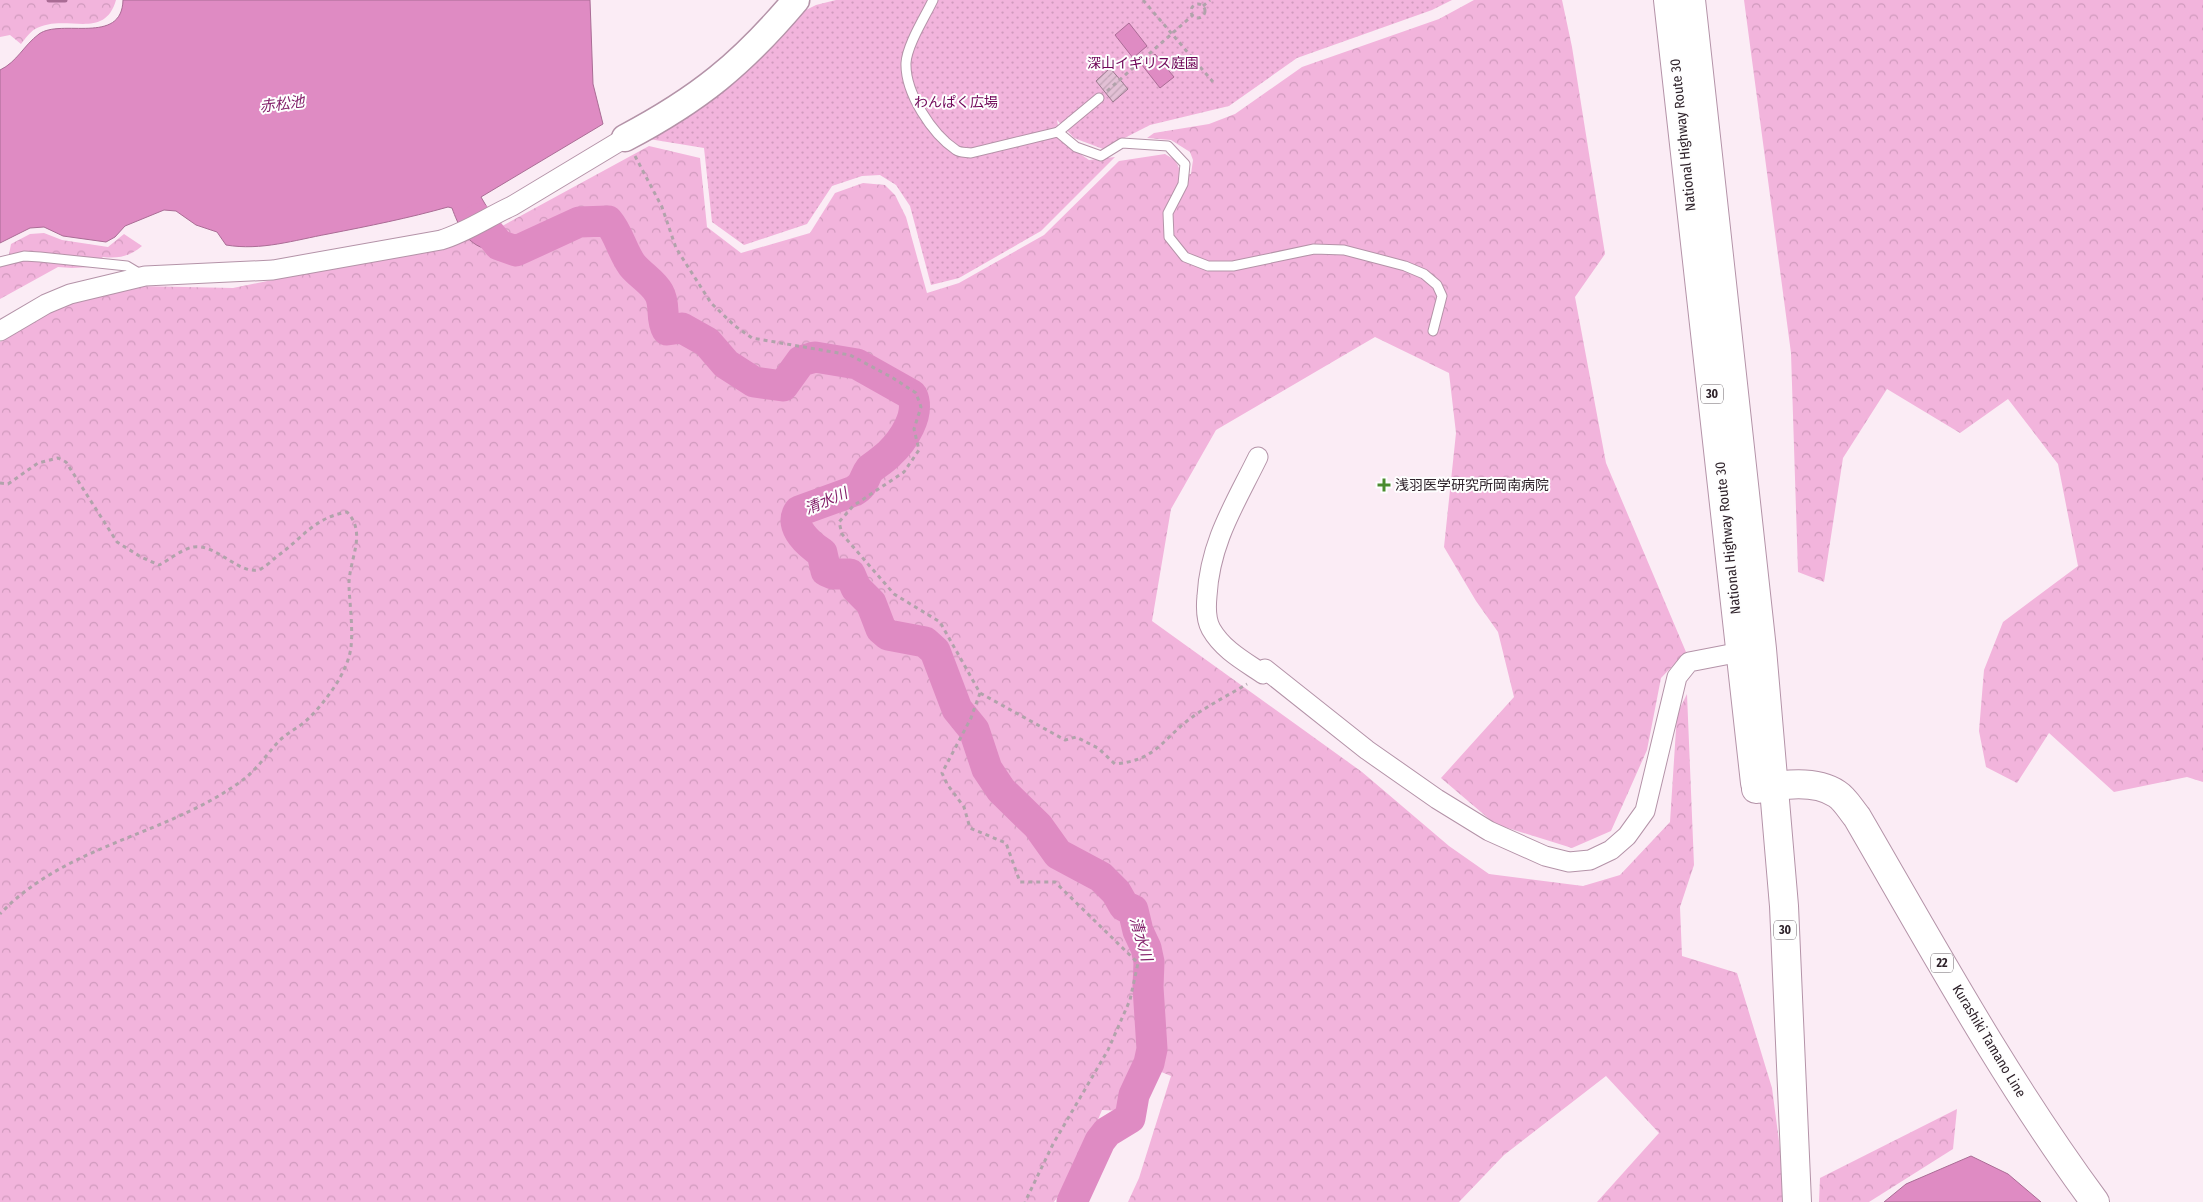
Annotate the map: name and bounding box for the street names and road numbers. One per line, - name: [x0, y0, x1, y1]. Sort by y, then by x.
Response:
- street label: National Highway Route 30: [1667, 58, 1699, 212]
- road number: 30: [1701, 384, 1723, 404]
- street label: National Highway Route 30: [1712, 461, 1744, 615]
- road number: 30: [1774, 920, 1796, 940]
- road number: 22: [1931, 954, 1953, 972]
- street label: Kurashiki Tamano Line: [1949, 982, 2029, 1100]

